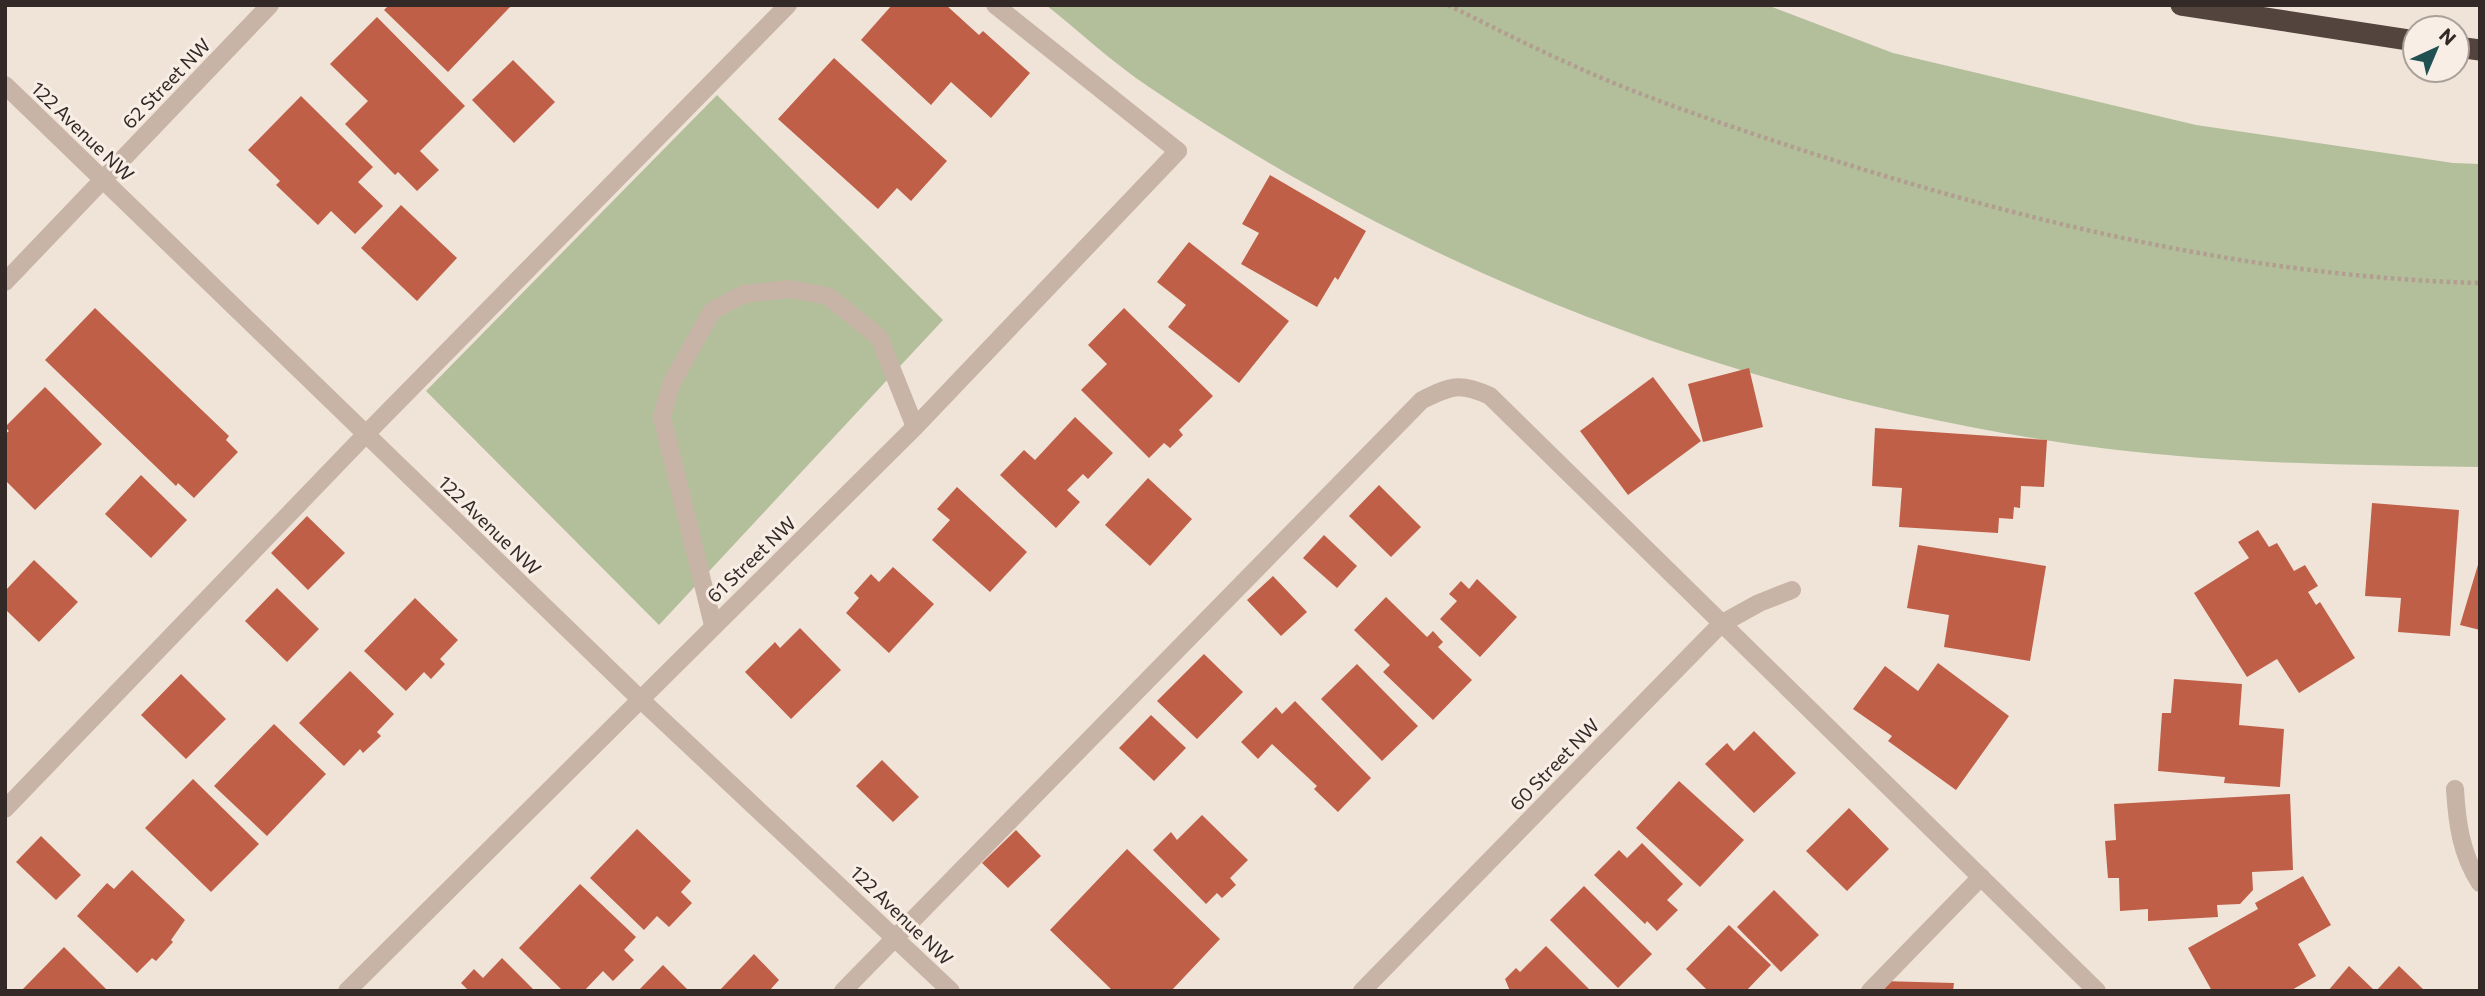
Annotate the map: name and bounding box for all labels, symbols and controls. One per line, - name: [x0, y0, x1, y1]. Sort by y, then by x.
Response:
- north arrow: [2401, 14, 2471, 84]
- text: N: [2435, 23, 2461, 50]
- street label: 62 Street NW: [117, 33, 215, 133]
- street label: 122 Avenue NW: [27, 76, 139, 186]
- street label: 122 Avenue NW: [434, 470, 546, 580]
- street label: 61 Street NW: [702, 511, 800, 607]
- street label: 60 Street NW: [1505, 713, 1603, 815]
- street label: 122 Avenue NW: [846, 860, 958, 970]

